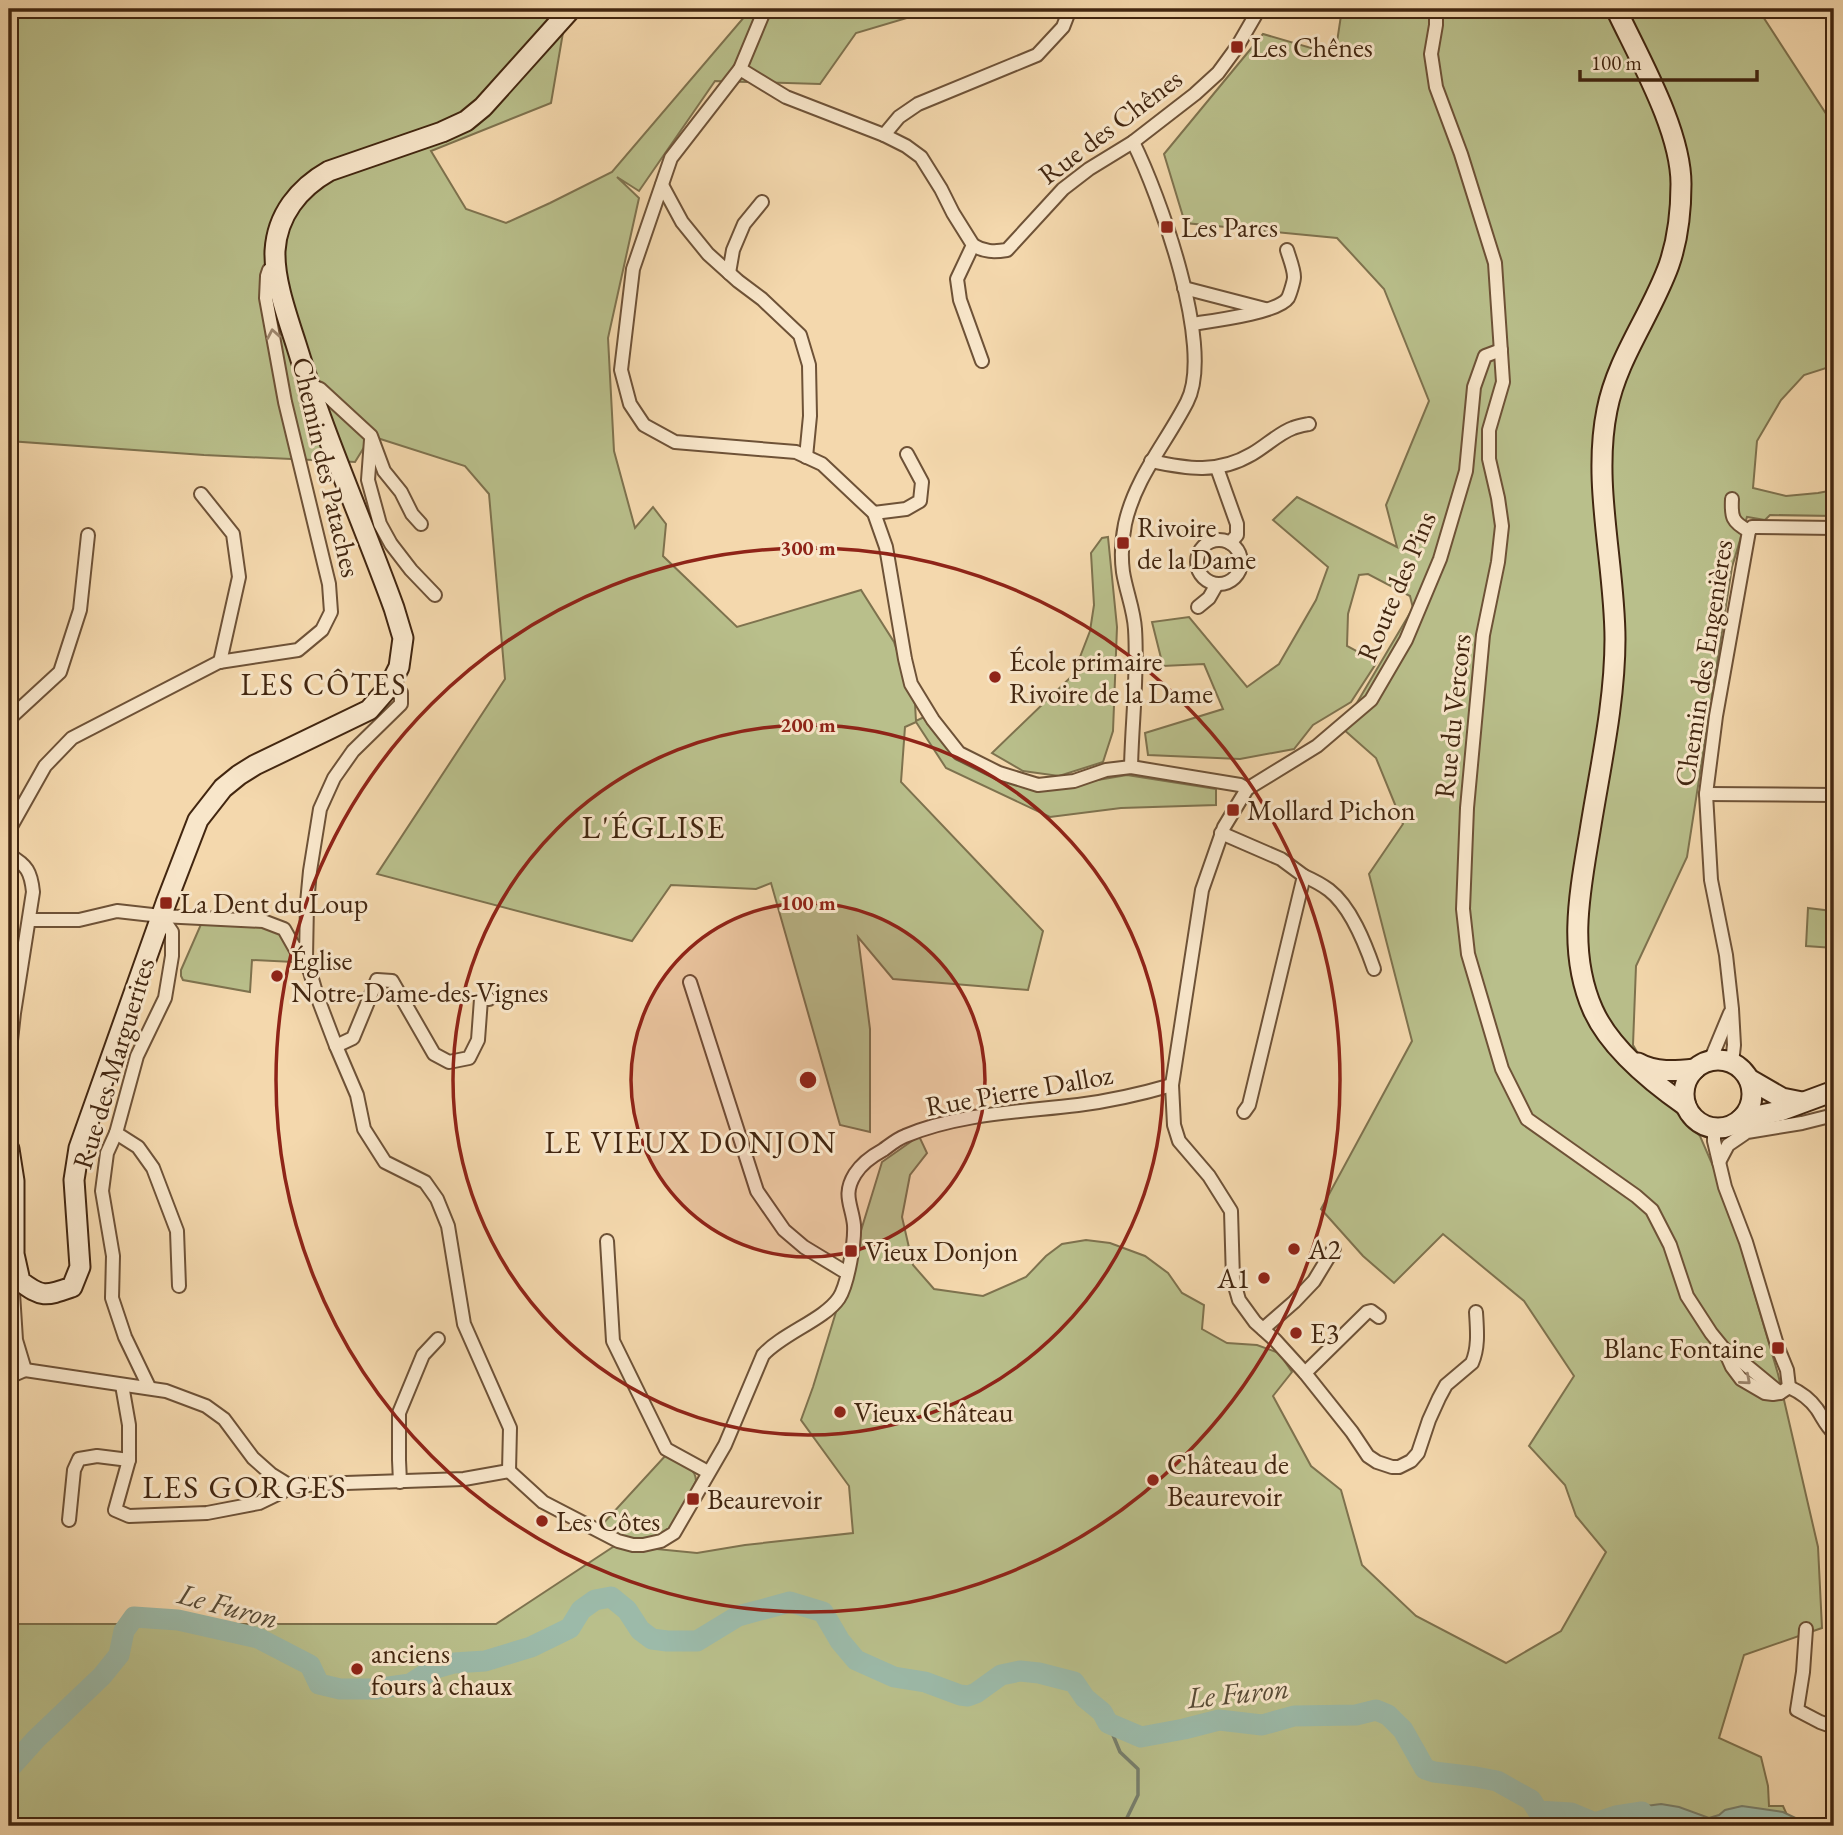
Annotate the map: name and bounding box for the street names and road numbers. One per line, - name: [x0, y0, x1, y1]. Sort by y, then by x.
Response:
- street label: Rue des Chênes: [1031, 60, 1189, 192]
- street label: Chemin des Pataches: [284, 353, 370, 581]
- street label: Route des Pins: [1348, 505, 1444, 667]
- street label: Chemin des Engenières: [1666, 537, 1740, 789]
- street label: Rue du Vercors: [1425, 632, 1479, 800]
- street label: Rue des Marguerites: [64, 953, 162, 1173]
- street label: Rue Pierre Dalloz: [923, 1056, 1116, 1124]

